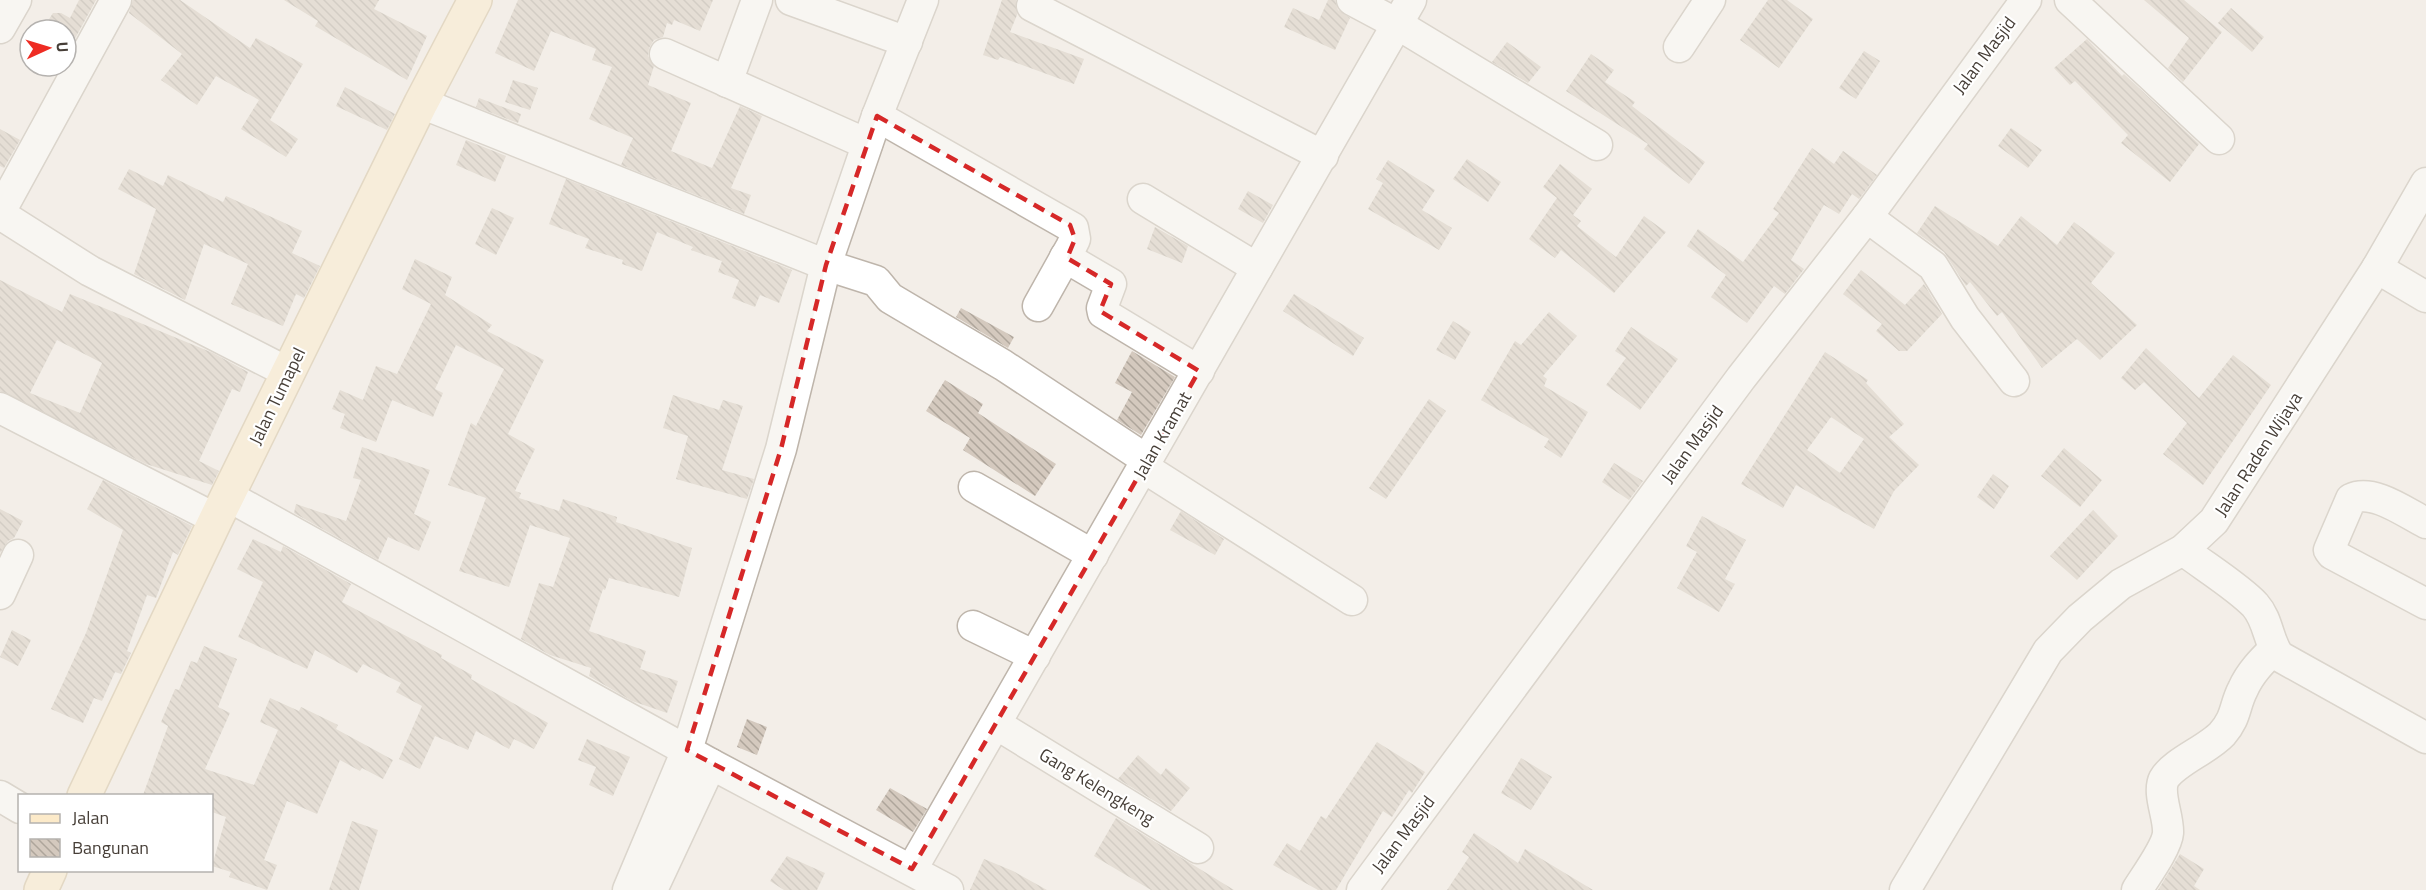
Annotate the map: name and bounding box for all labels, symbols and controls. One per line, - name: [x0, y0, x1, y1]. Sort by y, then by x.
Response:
- street label: Jalan Masjid: [1946, 11, 2022, 99]
- north arrow: [18, 18, 78, 78]
- text: U: [51, 41, 75, 53]
- street label: Jalan Tumapel: [242, 343, 312, 449]
- street label: Jalan Kramat: [1126, 386, 1198, 484]
- street label: Jalan Raden Wijaya: [2208, 386, 2308, 522]
- street label: Jalan Masjid: [1654, 399, 1730, 489]
- street label: Gang Kelengkeng: [1034, 741, 1160, 831]
- street label: Jalan Masjid: [1365, 790, 1441, 878]
- legend: [18, 794, 213, 872]
- text: Jalan: [72, 804, 109, 831]
- text: Bangunan: [72, 834, 149, 861]

